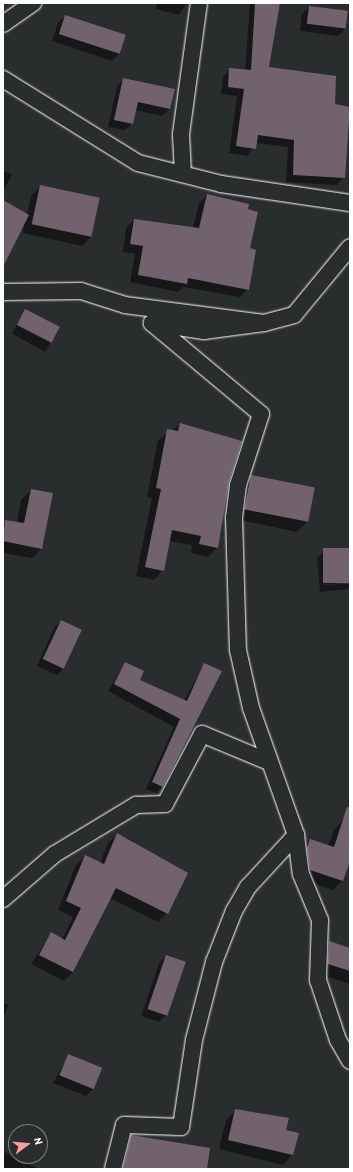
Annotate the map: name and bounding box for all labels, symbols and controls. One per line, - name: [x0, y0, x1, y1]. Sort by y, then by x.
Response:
- north arrow: [8, 1124, 48, 1164]
- text: N: [31, 1136, 46, 1146]

